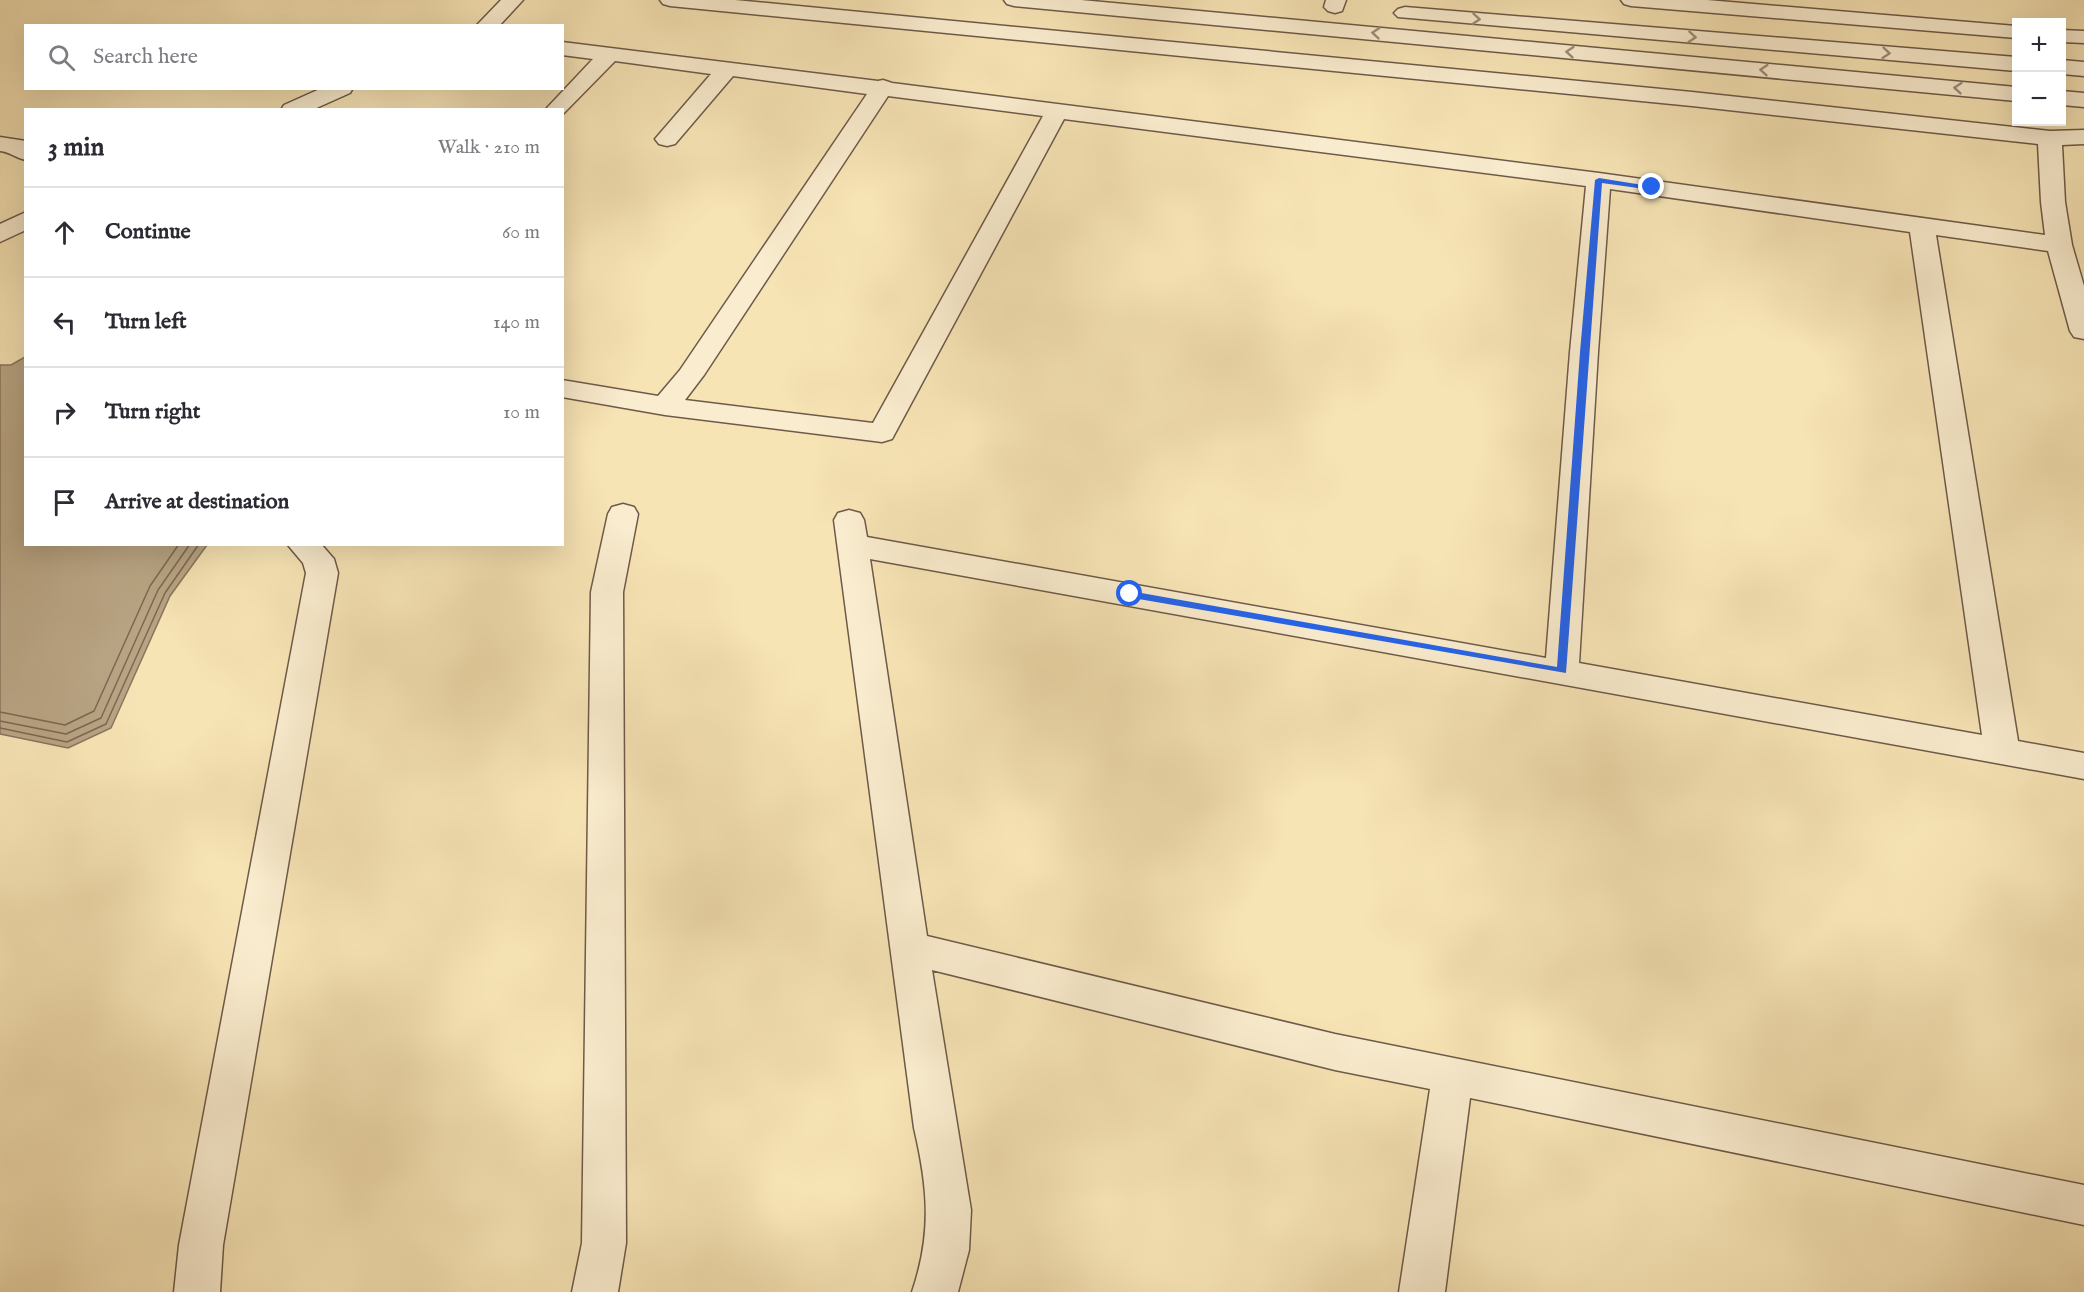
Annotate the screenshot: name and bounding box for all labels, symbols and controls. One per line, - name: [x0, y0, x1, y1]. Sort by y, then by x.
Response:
- one-way arrow: [1472, 12, 1481, 25]
- map controls: [2012, 18, 2066, 126]
- button: +: [2012, 18, 2066, 72]
- search box: [24, 24, 564, 90]
- one-way arrow: [1371, 27, 1380, 40]
- one-way arrow: [1687, 30, 1696, 43]
- icon: search: [45, 41, 78, 74]
- text: Search here: [93, 43, 198, 71]
- one-way arrow: [1565, 46, 1575, 59]
- one-way arrow: [1881, 46, 1890, 59]
- one-way arrow: [1760, 64, 1769, 77]
- button: −: [2012, 72, 2066, 126]
- one-way arrow: [1954, 82, 1963, 95]
- text: 3 min: [48, 131, 104, 164]
- text: Walk · 210 m: [438, 135, 540, 160]
- route end: [1638, 173, 1664, 199]
- icon: ahead: [48, 216, 81, 249]
- text: Continue: [105, 218, 191, 246]
- text: 60 m: [502, 220, 540, 245]
- icon: left: [48, 306, 81, 339]
- text: Turn left: [105, 308, 187, 336]
- text: 140 m: [493, 310, 540, 335]
- icon: right: [48, 396, 81, 429]
- text: Turn right: [105, 398, 200, 426]
- text: 10 m: [503, 400, 540, 425]
- icon: arrive: [48, 486, 81, 519]
- text: Arrive at destination: [105, 488, 289, 516]
- route start: [1116, 580, 1142, 606]

